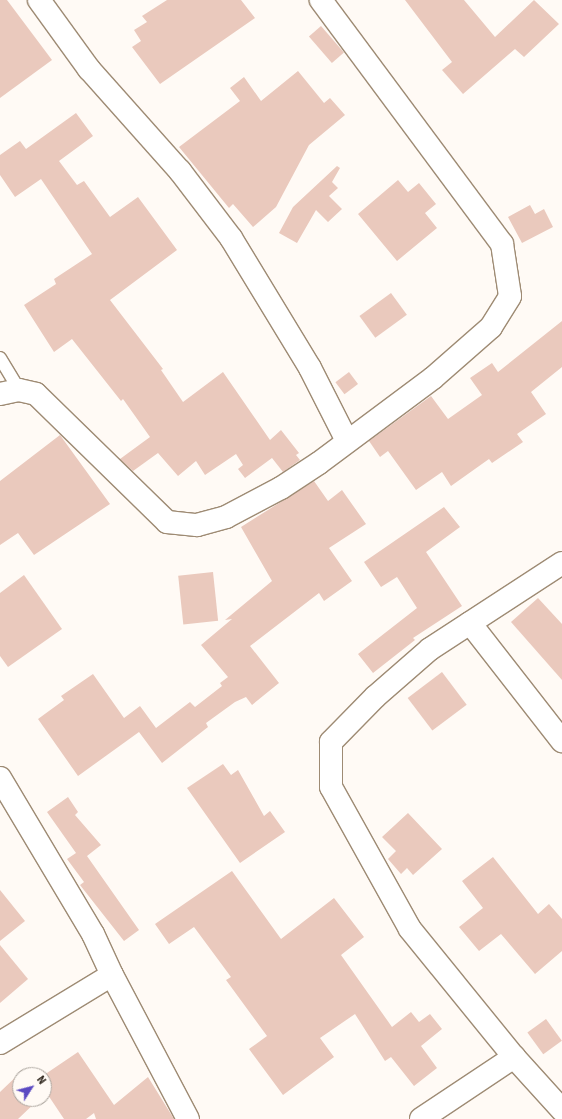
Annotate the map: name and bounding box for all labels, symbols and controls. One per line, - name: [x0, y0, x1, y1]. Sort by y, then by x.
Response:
- north arrow: [12, 1067, 52, 1107]
- text: N: [33, 1073, 50, 1088]

